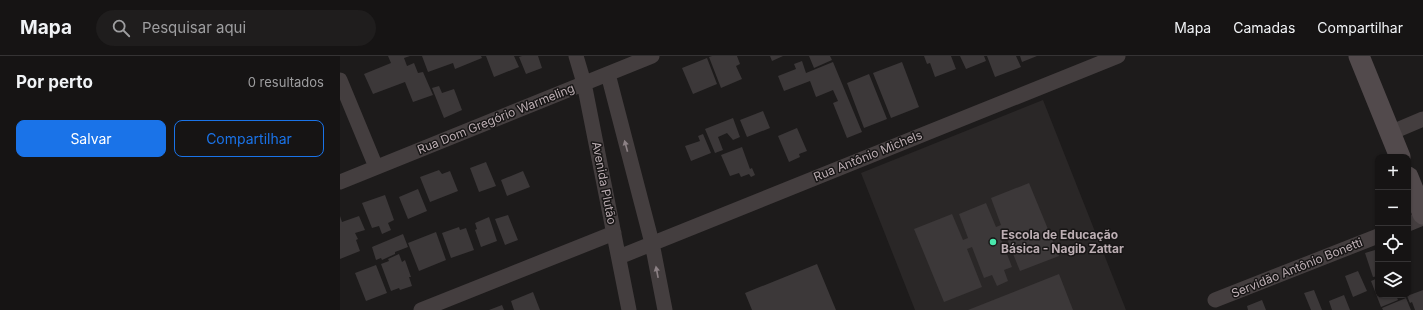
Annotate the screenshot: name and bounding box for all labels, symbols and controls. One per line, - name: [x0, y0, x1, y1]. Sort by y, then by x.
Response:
- search box: [96, 10, 376, 46]
- text: Mapa: [20, 16, 72, 39]
- icon: search: [110, 17, 132, 39]
- text: Pesquisar aqui: [142, 18, 246, 37]
- text: Mapa: [1174, 19, 1211, 36]
- text: Camadas: [1233, 19, 1295, 36]
- text: Compartilhar: [1317, 19, 1403, 36]
- text: Por perto: [16, 72, 93, 92]
- text: 0 resultados: [248, 74, 324, 90]
- street label: Rua Dom Gregório Warmeling: [415, 80, 577, 157]
- button: Salvar: [16, 120, 166, 157]
- button: Compartilhar: [174, 120, 324, 157]
- street label: Rua Antônio Michels: [811, 127, 924, 184]
- one-way arrow: [623, 139, 629, 152]
- street label: Avenida Plutão: [589, 140, 620, 226]
- map controls: [1375, 154, 1411, 298]
- button: +: [1375, 154, 1411, 190]
- button: −: [1375, 190, 1411, 226]
- button: locate: [1375, 226, 1411, 262]
- place label: Escola de Educação Básica - Nagib Zattar: [1001, 227, 1124, 256]
- street label: Servidão Antônio Bonetti: [1229, 234, 1365, 301]
- marker: Escola de Educação Básica - Nagib Zattar: [988, 237, 998, 247]
- button: layers: [1375, 262, 1411, 298]
- one-way arrow: [654, 266, 660, 278]

